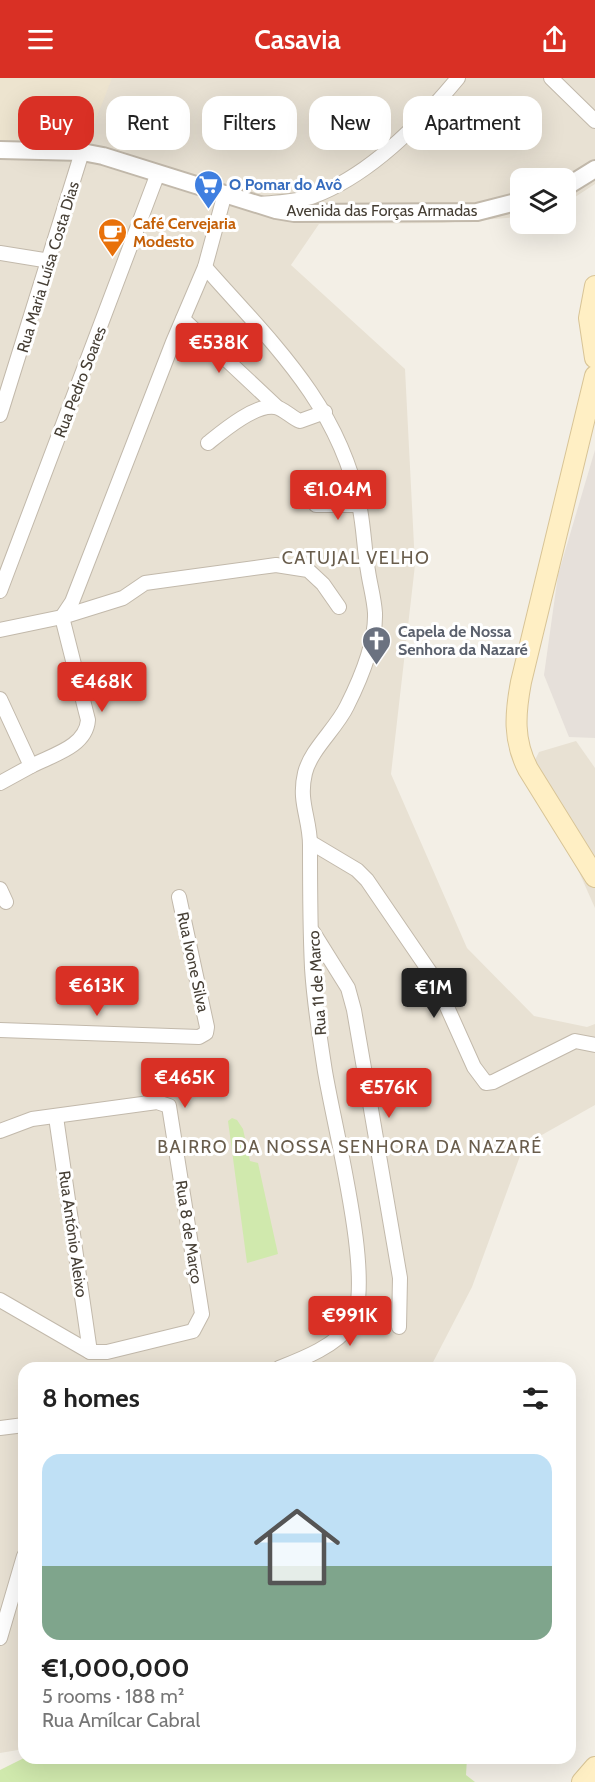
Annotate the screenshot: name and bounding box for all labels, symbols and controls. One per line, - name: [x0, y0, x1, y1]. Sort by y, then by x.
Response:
- icon: menu: [24, 23, 57, 56]
- text: Casavia: [254, 23, 341, 56]
- icon: share: [538, 23, 571, 56]
- chip: Buy: [18, 96, 94, 150]
- chip: Rent: [106, 96, 190, 150]
- chip: Filters: [202, 96, 297, 150]
- chip: New: [309, 96, 391, 150]
- chip: Apartment: [403, 96, 542, 150]
- supermarket icon: O Pomar do Avô: [192, 168, 224, 210]
- map controls: [510, 168, 576, 234]
- button: layers: [510, 168, 576, 234]
- place label: O Pomar do Avô: [229, 175, 342, 194]
- street label: Rua Maria Luísa Costa Dias: [13, 179, 83, 355]
- street label: Avenida das Forças Armadas: [287, 201, 478, 220]
- place label: Café Cervejaria Modesto: [133, 214, 236, 251]
- cafe icon: Café Cervejaria Modesto: [96, 216, 128, 258]
- street label: Rua Pedro Soares: [50, 323, 110, 440]
- pin: €538K: [177, 323, 261, 374]
- text: €538K: [190, 330, 248, 354]
- pin: €1.04M: [289, 470, 387, 521]
- text: €1.04M: [304, 477, 372, 501]
- district label: CATUJAL VELHO: [282, 547, 430, 569]
- place label: Capela de Nossa Senhora da Nazaré: [398, 622, 528, 659]
- church icon: Capela de Nossa Senhora da Nazaré: [361, 624, 393, 666]
- pin: €468K: [60, 662, 144, 713]
- text: €468K: [71, 669, 133, 693]
- street label: Rua Ivone Silva: [173, 910, 213, 1014]
- street label: Rua 11 de Marco: [304, 930, 330, 1036]
- pin: €613K: [55, 966, 139, 1017]
- pin: €1M: [405, 968, 463, 1019]
- text: €613K: [70, 973, 124, 997]
- text: €1M: [416, 975, 452, 999]
- pin: €465K: [143, 1058, 227, 1109]
- text: €465K: [155, 1065, 215, 1089]
- pin: €576K: [347, 1068, 431, 1119]
- text: €576K: [360, 1075, 418, 1099]
- district label: BAIRRO DA NOSSA SENHORA DA NAZARÉ: [157, 1136, 543, 1158]
- street label: Rua António Aleixo: [55, 1169, 91, 1299]
- street label: Rua 8 de Março: [171, 1179, 207, 1285]
- pin: €991K: [308, 1296, 392, 1347]
- text: €991K: [322, 1303, 378, 1327]
- text: 8 homes: [42, 1382, 140, 1414]
- icon: filters: [519, 1382, 552, 1415]
- icon: home: [243, 1493, 351, 1601]
- text: €1,000,000: [42, 1652, 190, 1684]
- text: 5 rooms · 188 m²: [42, 1684, 184, 1708]
- text: Rua Amílcar Cabral: [42, 1708, 200, 1732]

